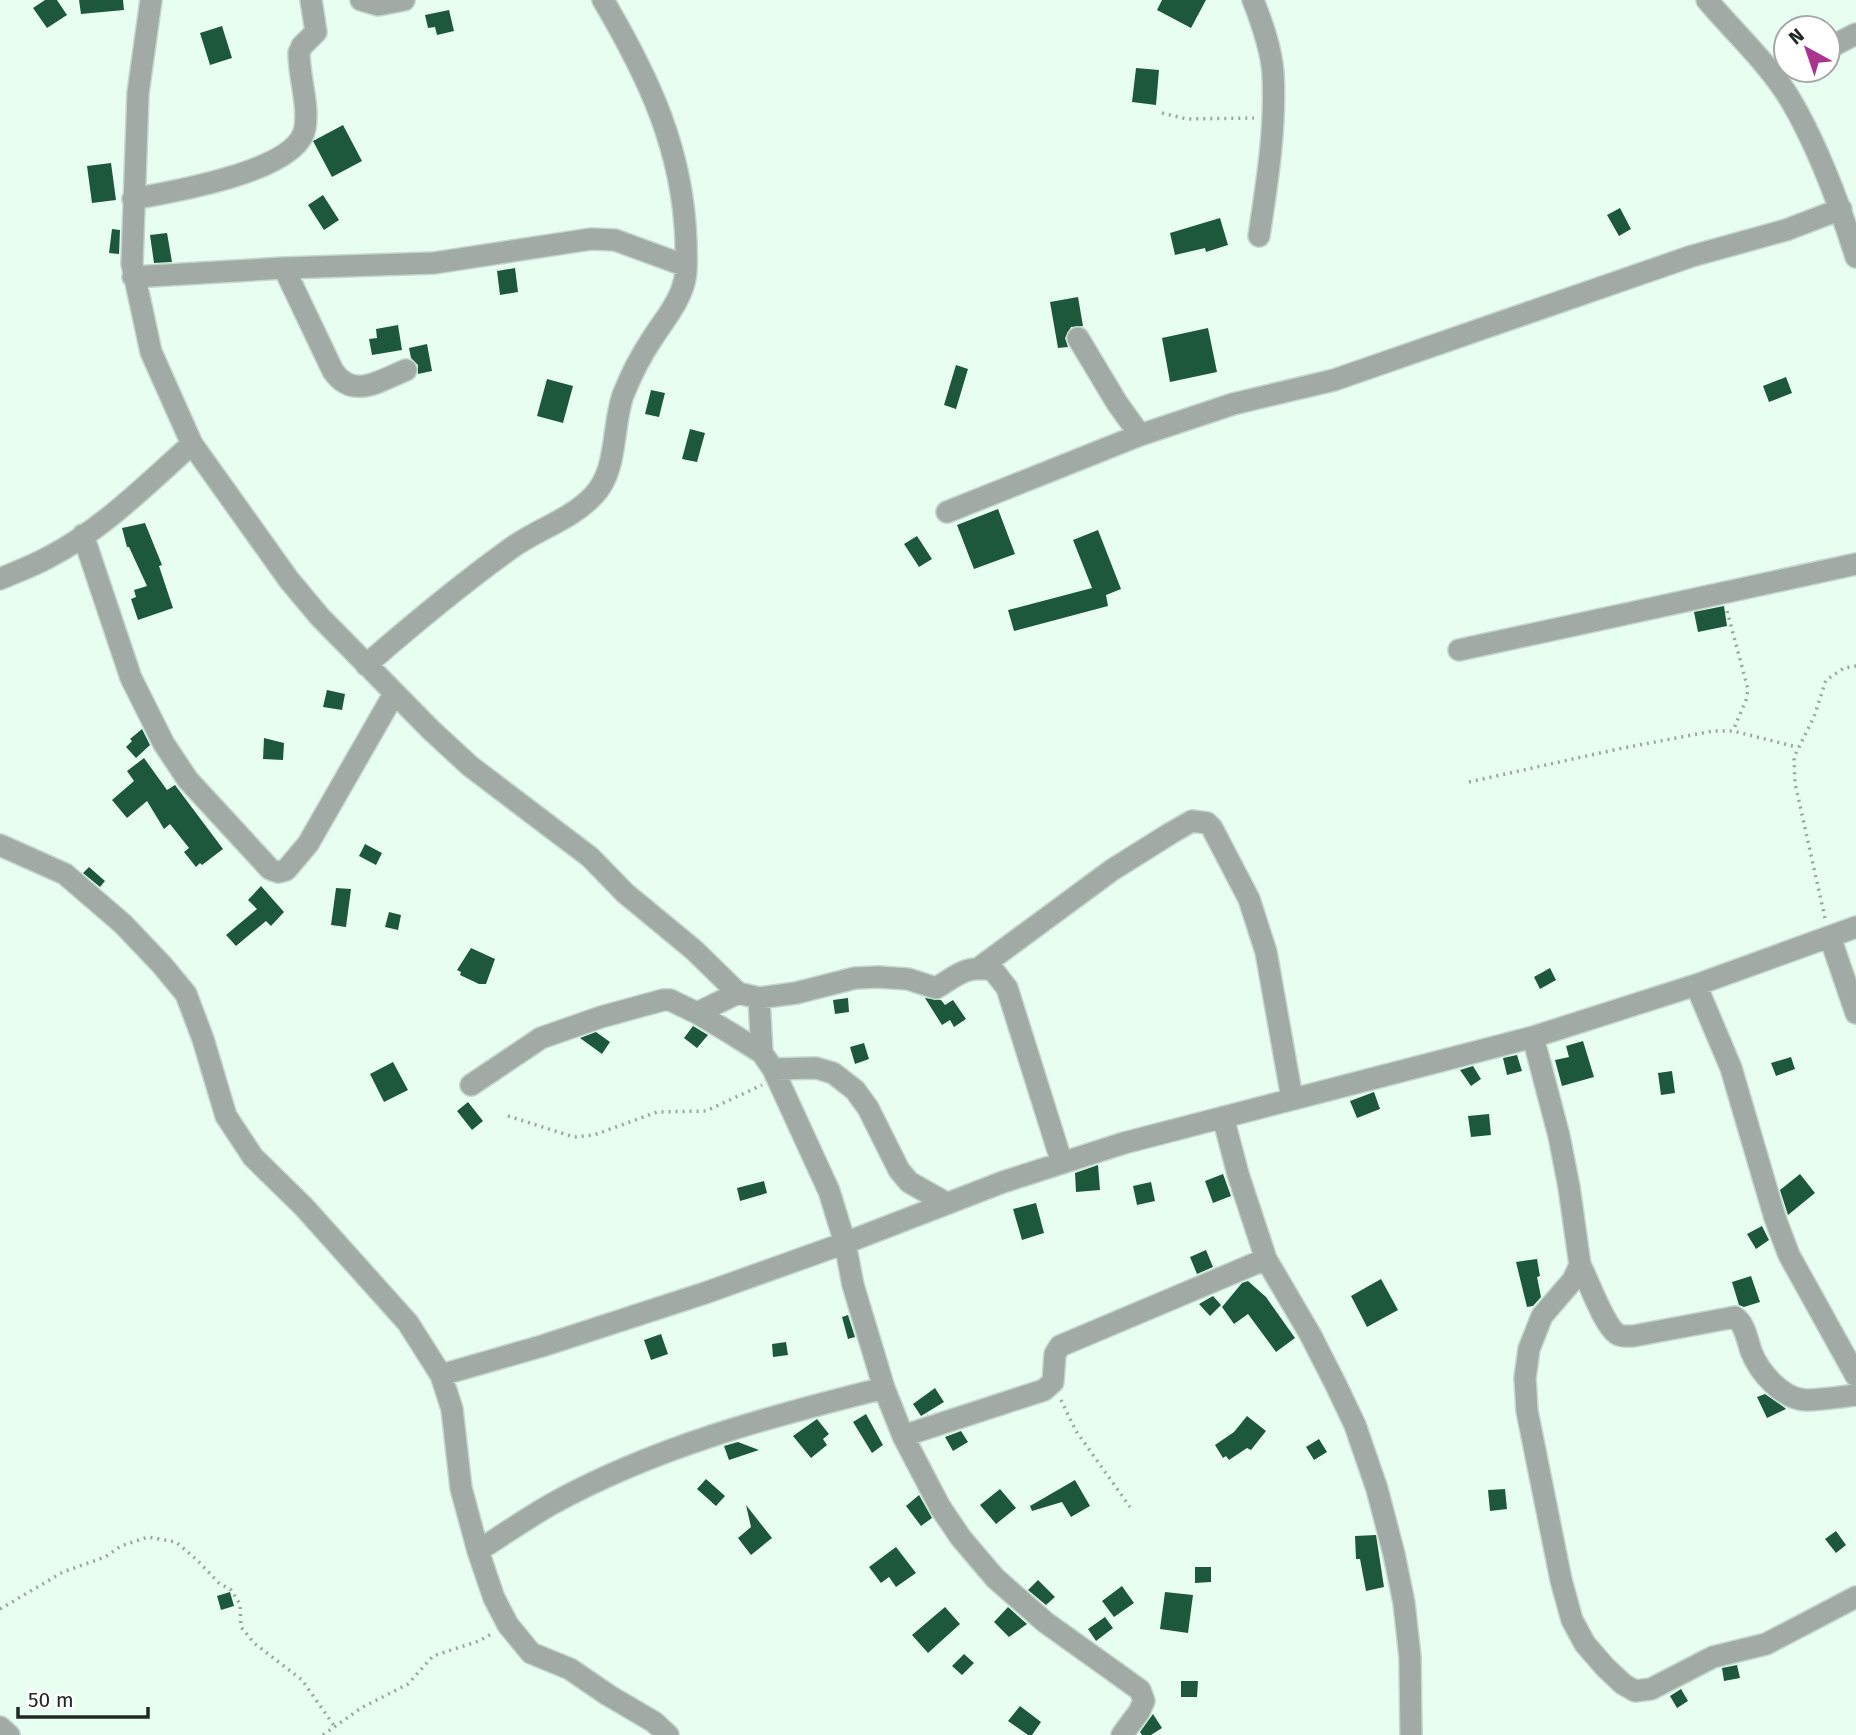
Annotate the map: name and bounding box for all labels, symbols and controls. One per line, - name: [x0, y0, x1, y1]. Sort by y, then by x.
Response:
- north arrow: [1772, 14, 1842, 84]
- text: N: [1784, 23, 1809, 49]
- scale bar: [18, 1676, 147, 1720]
- text: 50 m: [28, 1687, 74, 1713]

